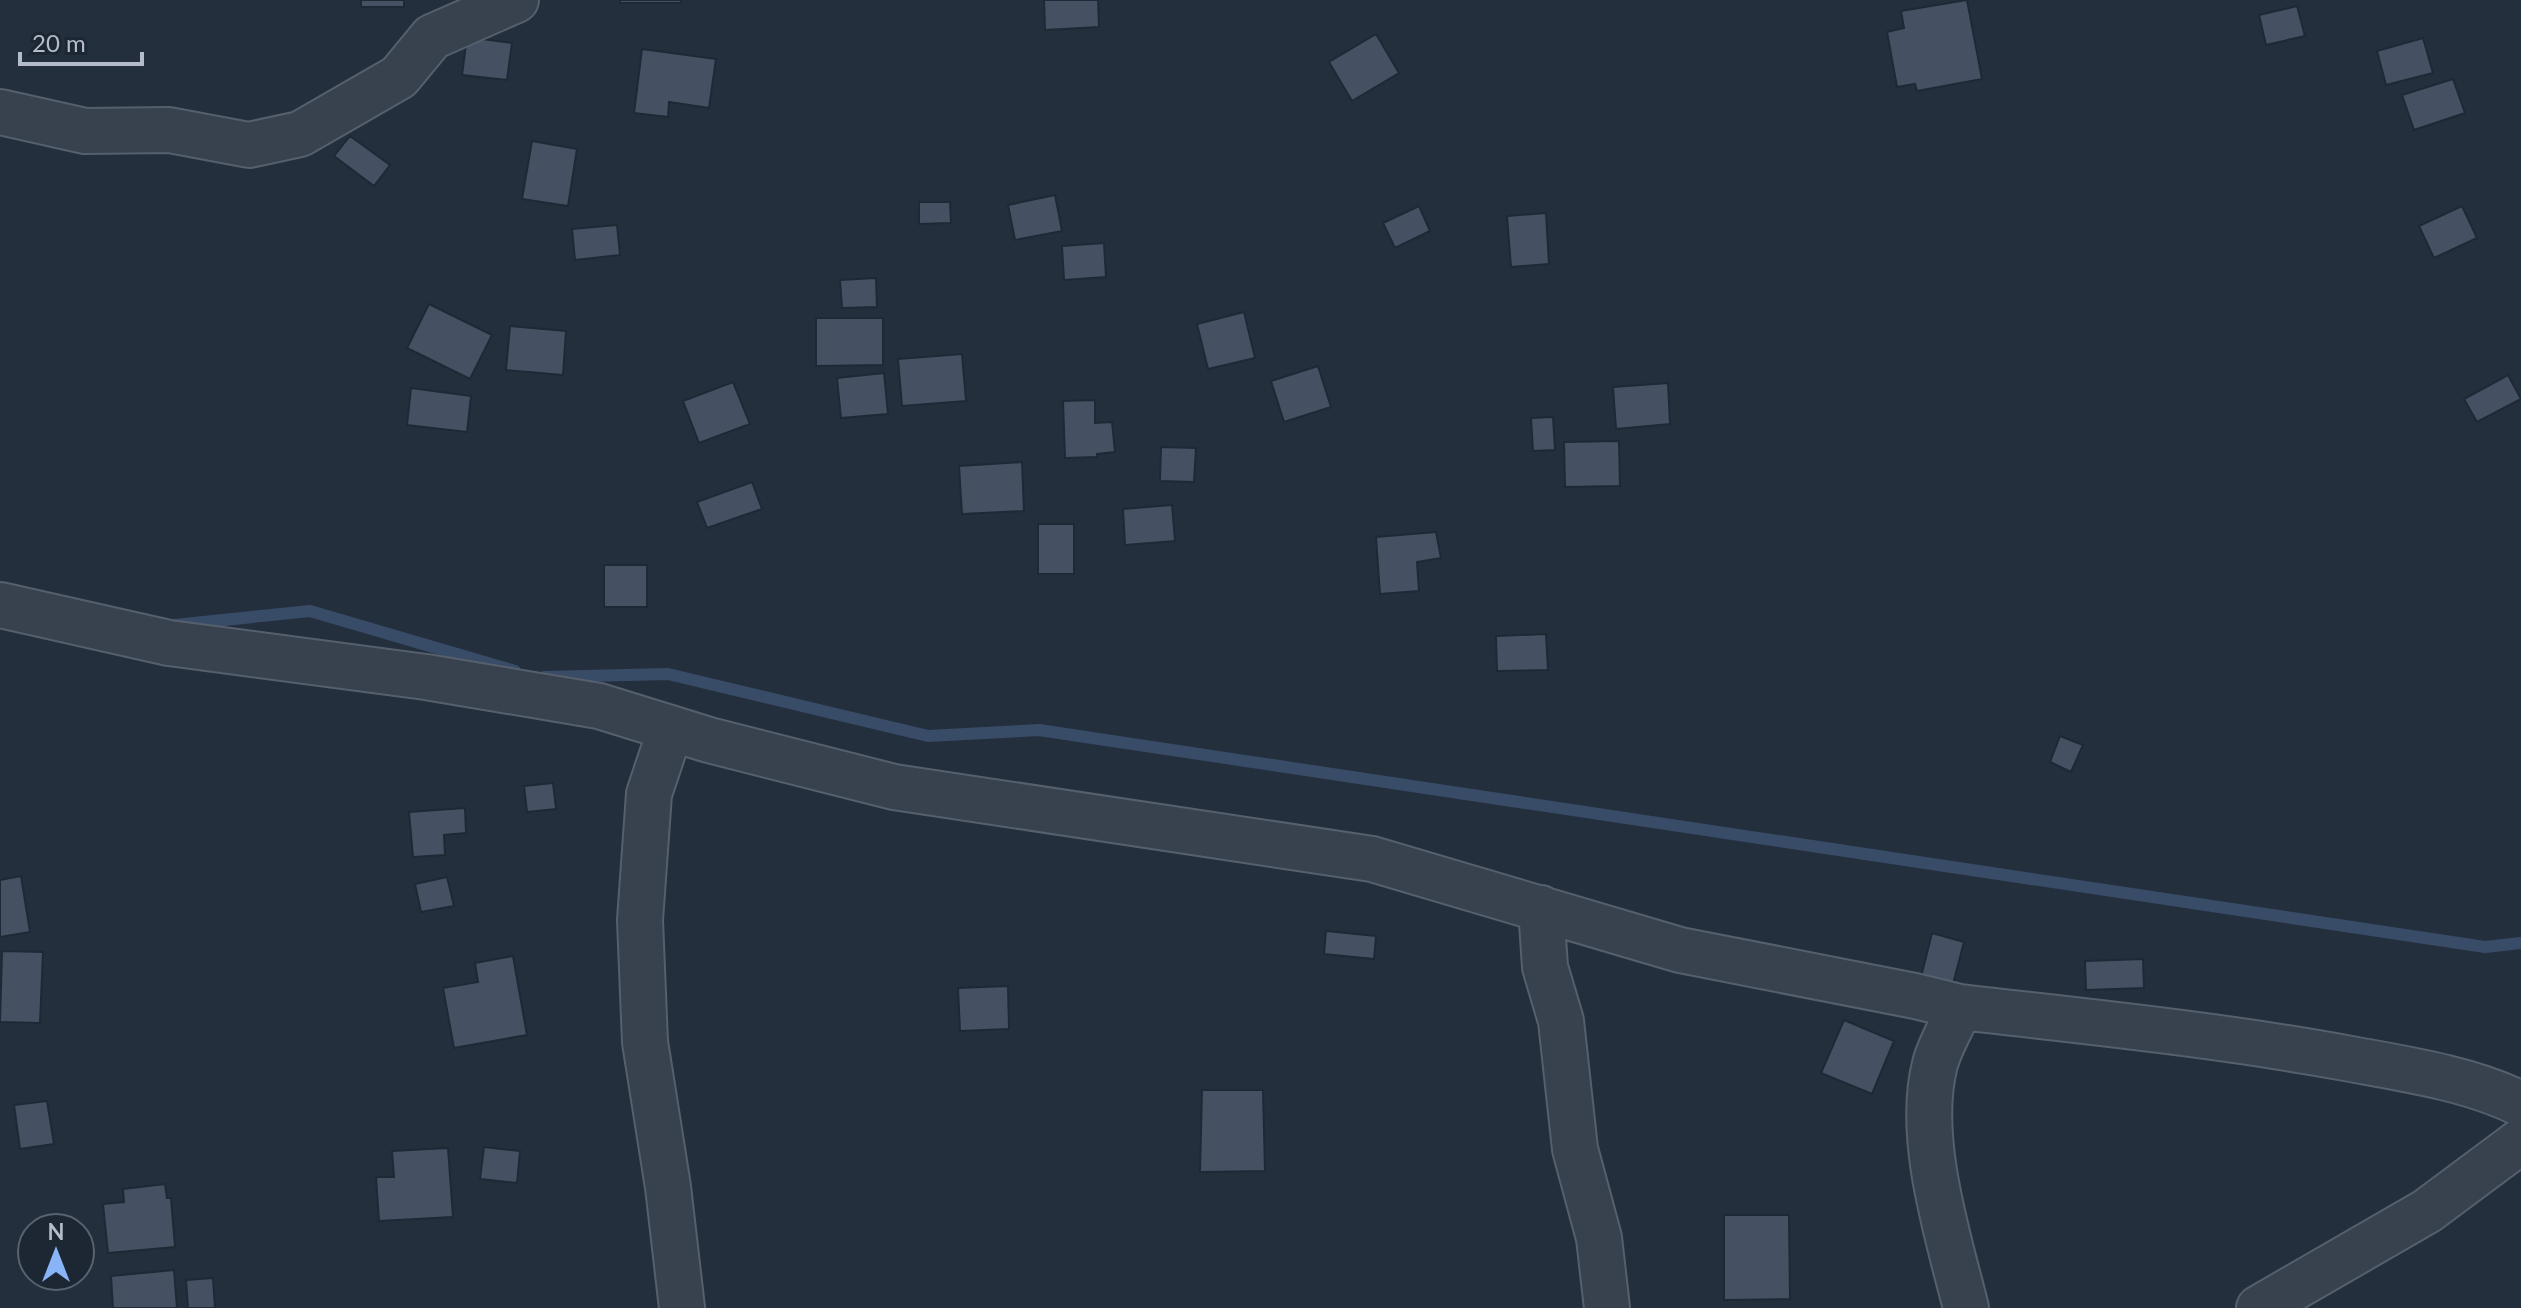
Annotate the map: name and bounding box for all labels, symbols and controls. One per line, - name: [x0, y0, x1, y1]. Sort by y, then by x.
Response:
- scale bar: [20, 16, 142, 66]
- text: 20 m: [32, 28, 86, 57]
- north arrow: [16, 1212, 96, 1292]
- text: N: [48, 1218, 64, 1245]

